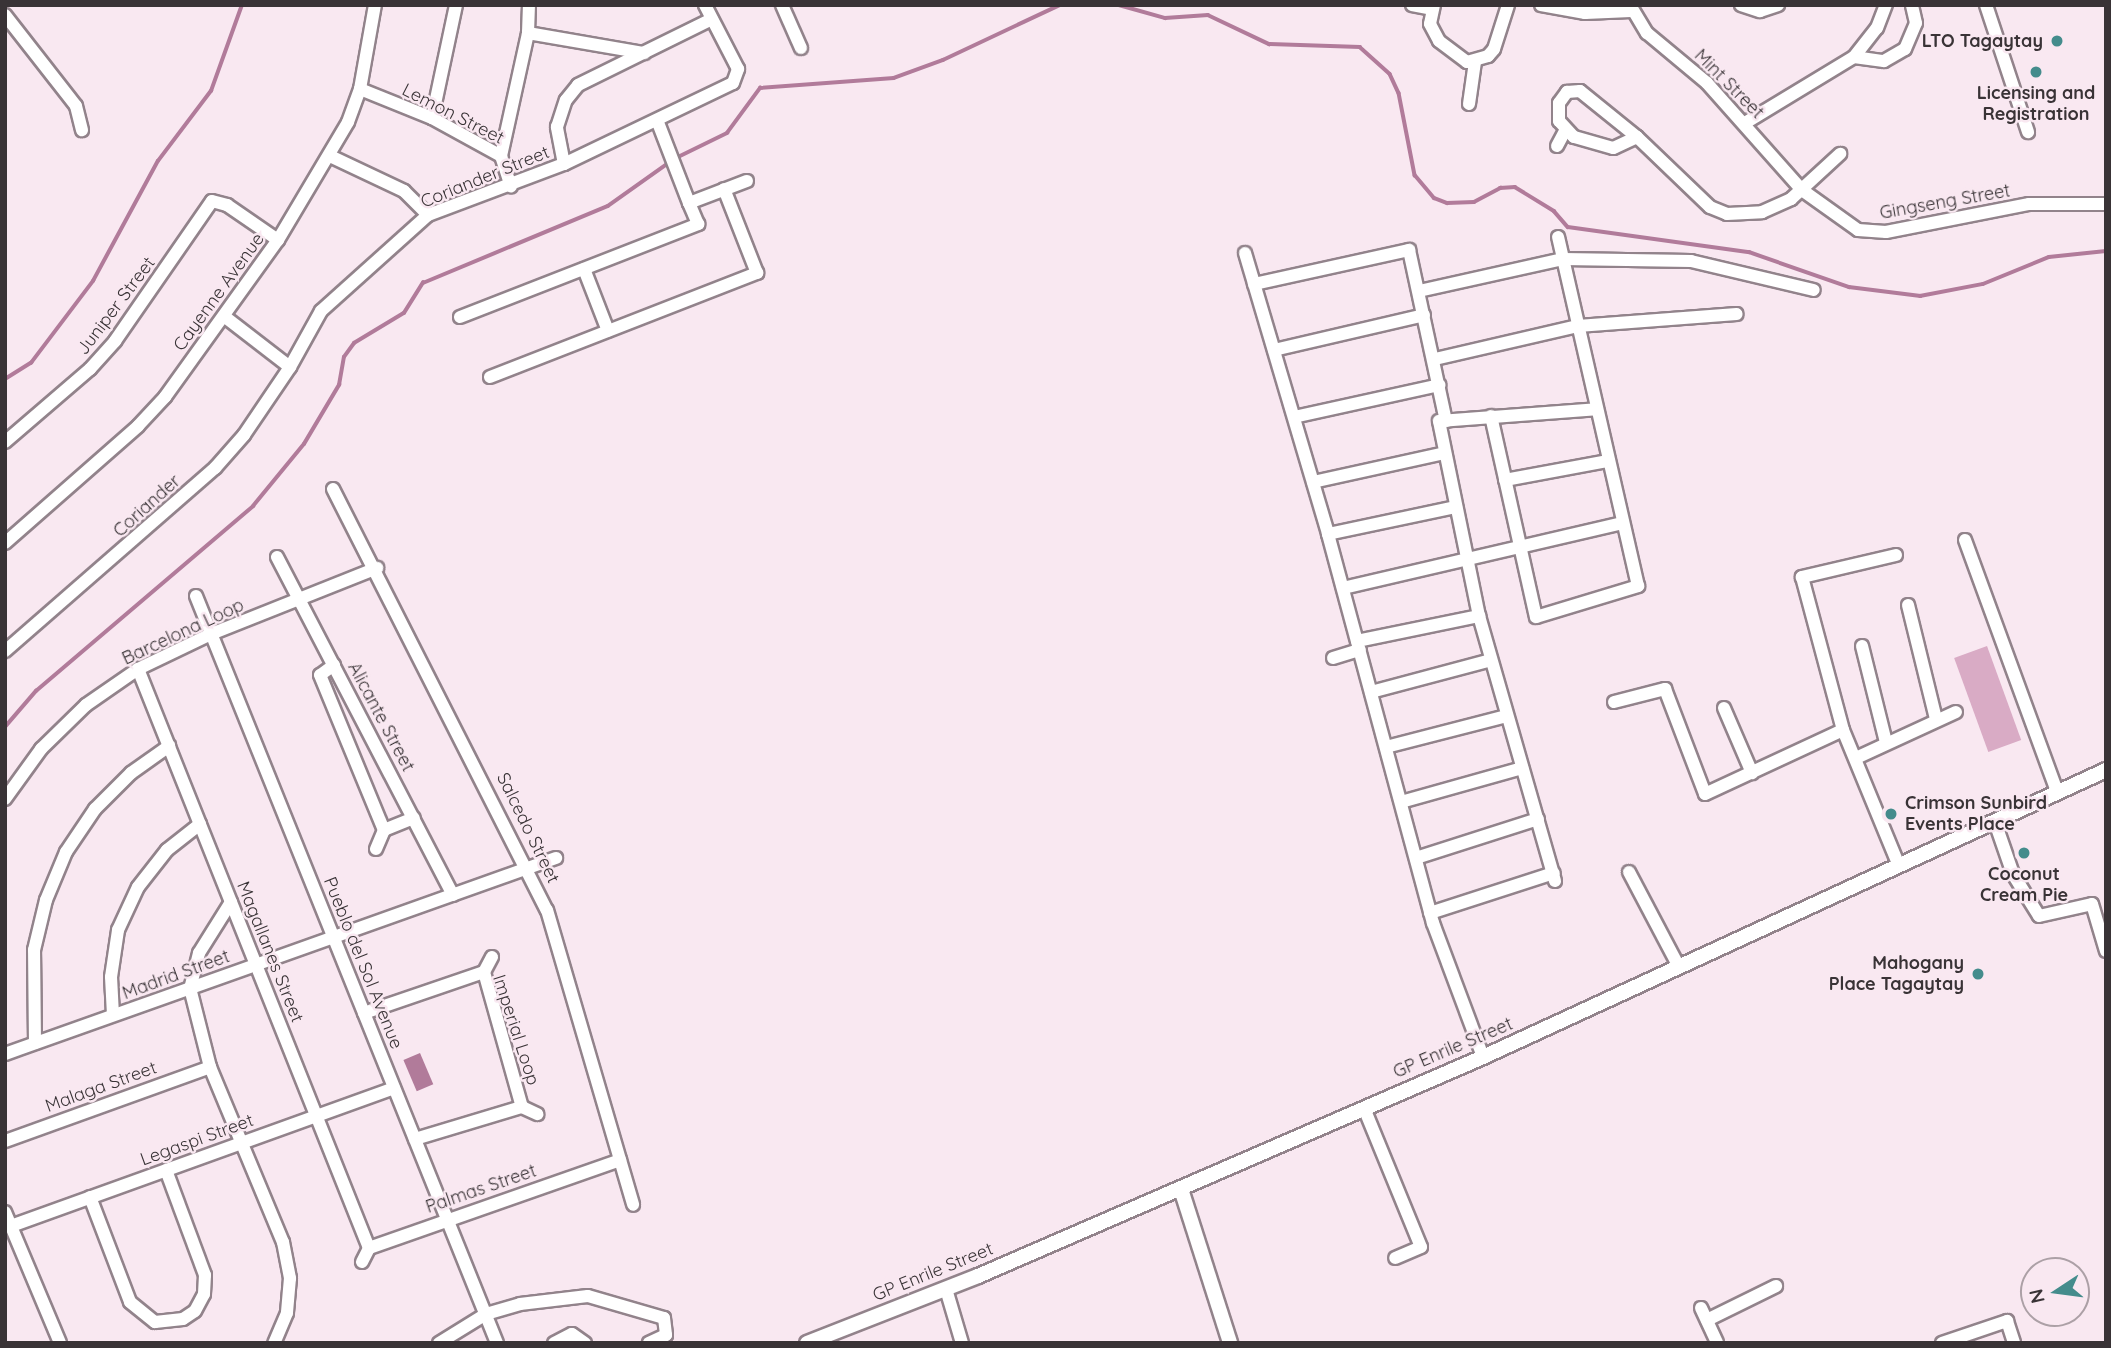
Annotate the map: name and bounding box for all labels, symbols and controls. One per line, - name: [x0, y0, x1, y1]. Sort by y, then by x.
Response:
- place label: LTO Tagaytay: [1922, 30, 2043, 52]
- marker: LTO Tagaytay: [2049, 33, 2065, 49]
- street label: Mint Street: [1690, 45, 1768, 123]
- marker: Licensing and Registration: [2028, 64, 2044, 80]
- street label: Lemon Street: [398, 79, 508, 149]
- place label: Licensing and Registration: [1977, 83, 2095, 126]
- street label: Coriander Street: [418, 141, 552, 213]
- street label: Gingseng Street: [1878, 180, 2012, 224]
- street label: Cayenne Avenue: [169, 229, 269, 355]
- street label: Juniper Street: [72, 253, 160, 359]
- street label: Coriander: [109, 470, 185, 542]
- street label: Barcelona Loop: [119, 594, 247, 670]
- street label: Alicante Street: [343, 659, 419, 775]
- street label: Salcedo Street: [492, 769, 564, 887]
- place label: Crimson Sunbird Events Place: [1905, 793, 2047, 836]
- marker: Crimson Sunbird Events Place: [1883, 806, 1899, 822]
- marker: Coconut Cream Pie: [2016, 845, 2032, 861]
- place label: Coconut Cream Pie: [1980, 864, 2068, 906]
- street label: Pueblo del Sol Avenue: [319, 874, 407, 1052]
- street label: Magallanes Street: [232, 878, 308, 1026]
- street label: Madrid Street: [119, 946, 233, 1004]
- place label: Mahogany Place Tagaytay: [1829, 953, 1964, 996]
- marker: Mahogany Place Tagaytay: [1970, 966, 1986, 982]
- street label: Imperial Loop: [488, 972, 544, 1088]
- street label: GP Enrile Street: [1390, 1013, 1516, 1083]
- street label: Malaga Street: [42, 1057, 160, 1117]
- street label: Legaspi Street: [137, 1109, 257, 1171]
- street label: Palmas Street: [423, 1160, 539, 1218]
- street label: GP Enrile Street: [870, 1238, 996, 1306]
- north arrow: [2020, 1257, 2090, 1327]
- text: N: [2023, 1287, 2050, 1306]

